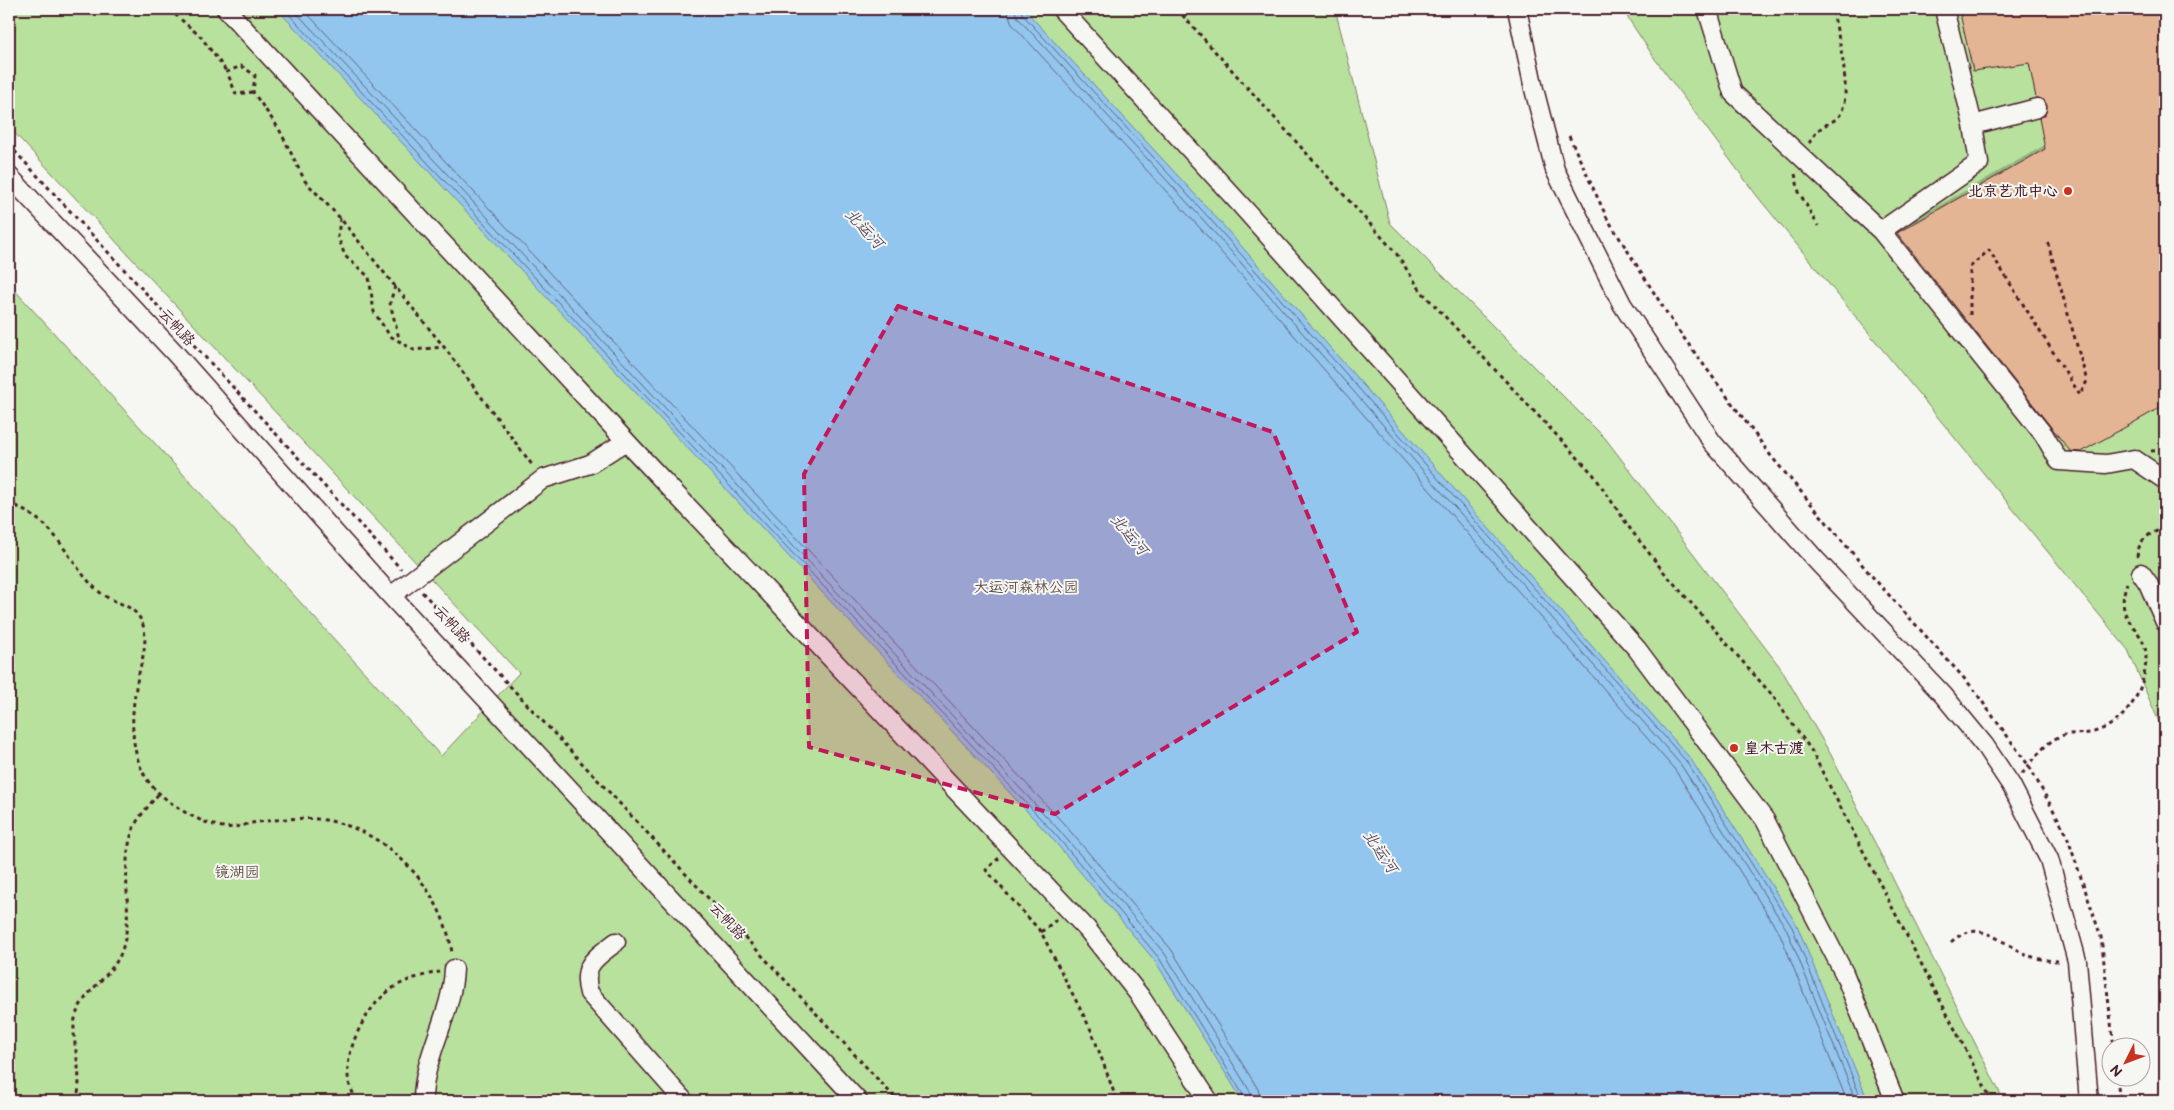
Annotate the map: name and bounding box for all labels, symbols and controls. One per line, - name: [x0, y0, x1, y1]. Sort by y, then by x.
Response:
- place label: 北京艺术中心: [1968, 182, 2058, 201]
- marker: 北京艺术中心: [2062, 185, 2074, 197]
- water label: 北运河: [841, 205, 889, 255]
- street label: 云帆路: [154, 304, 199, 350]
- water label: 北运河: [1106, 510, 1153, 562]
- park label: 大运河森林公园: [973, 578, 1079, 597]
- street label: 云帆路: [429, 601, 474, 647]
- place label: 皇木古渡: [1744, 739, 1804, 758]
- marker: 皇木古渡: [1728, 742, 1740, 754]
- water label: 北运河: [1358, 827, 1403, 880]
- park label: 镜湖园: [214, 863, 260, 882]
- street label: 云帆路: [705, 898, 750, 944]
- north arrow: [2102, 1038, 2152, 1088]
- text: N: [2107, 1061, 2127, 1080]

